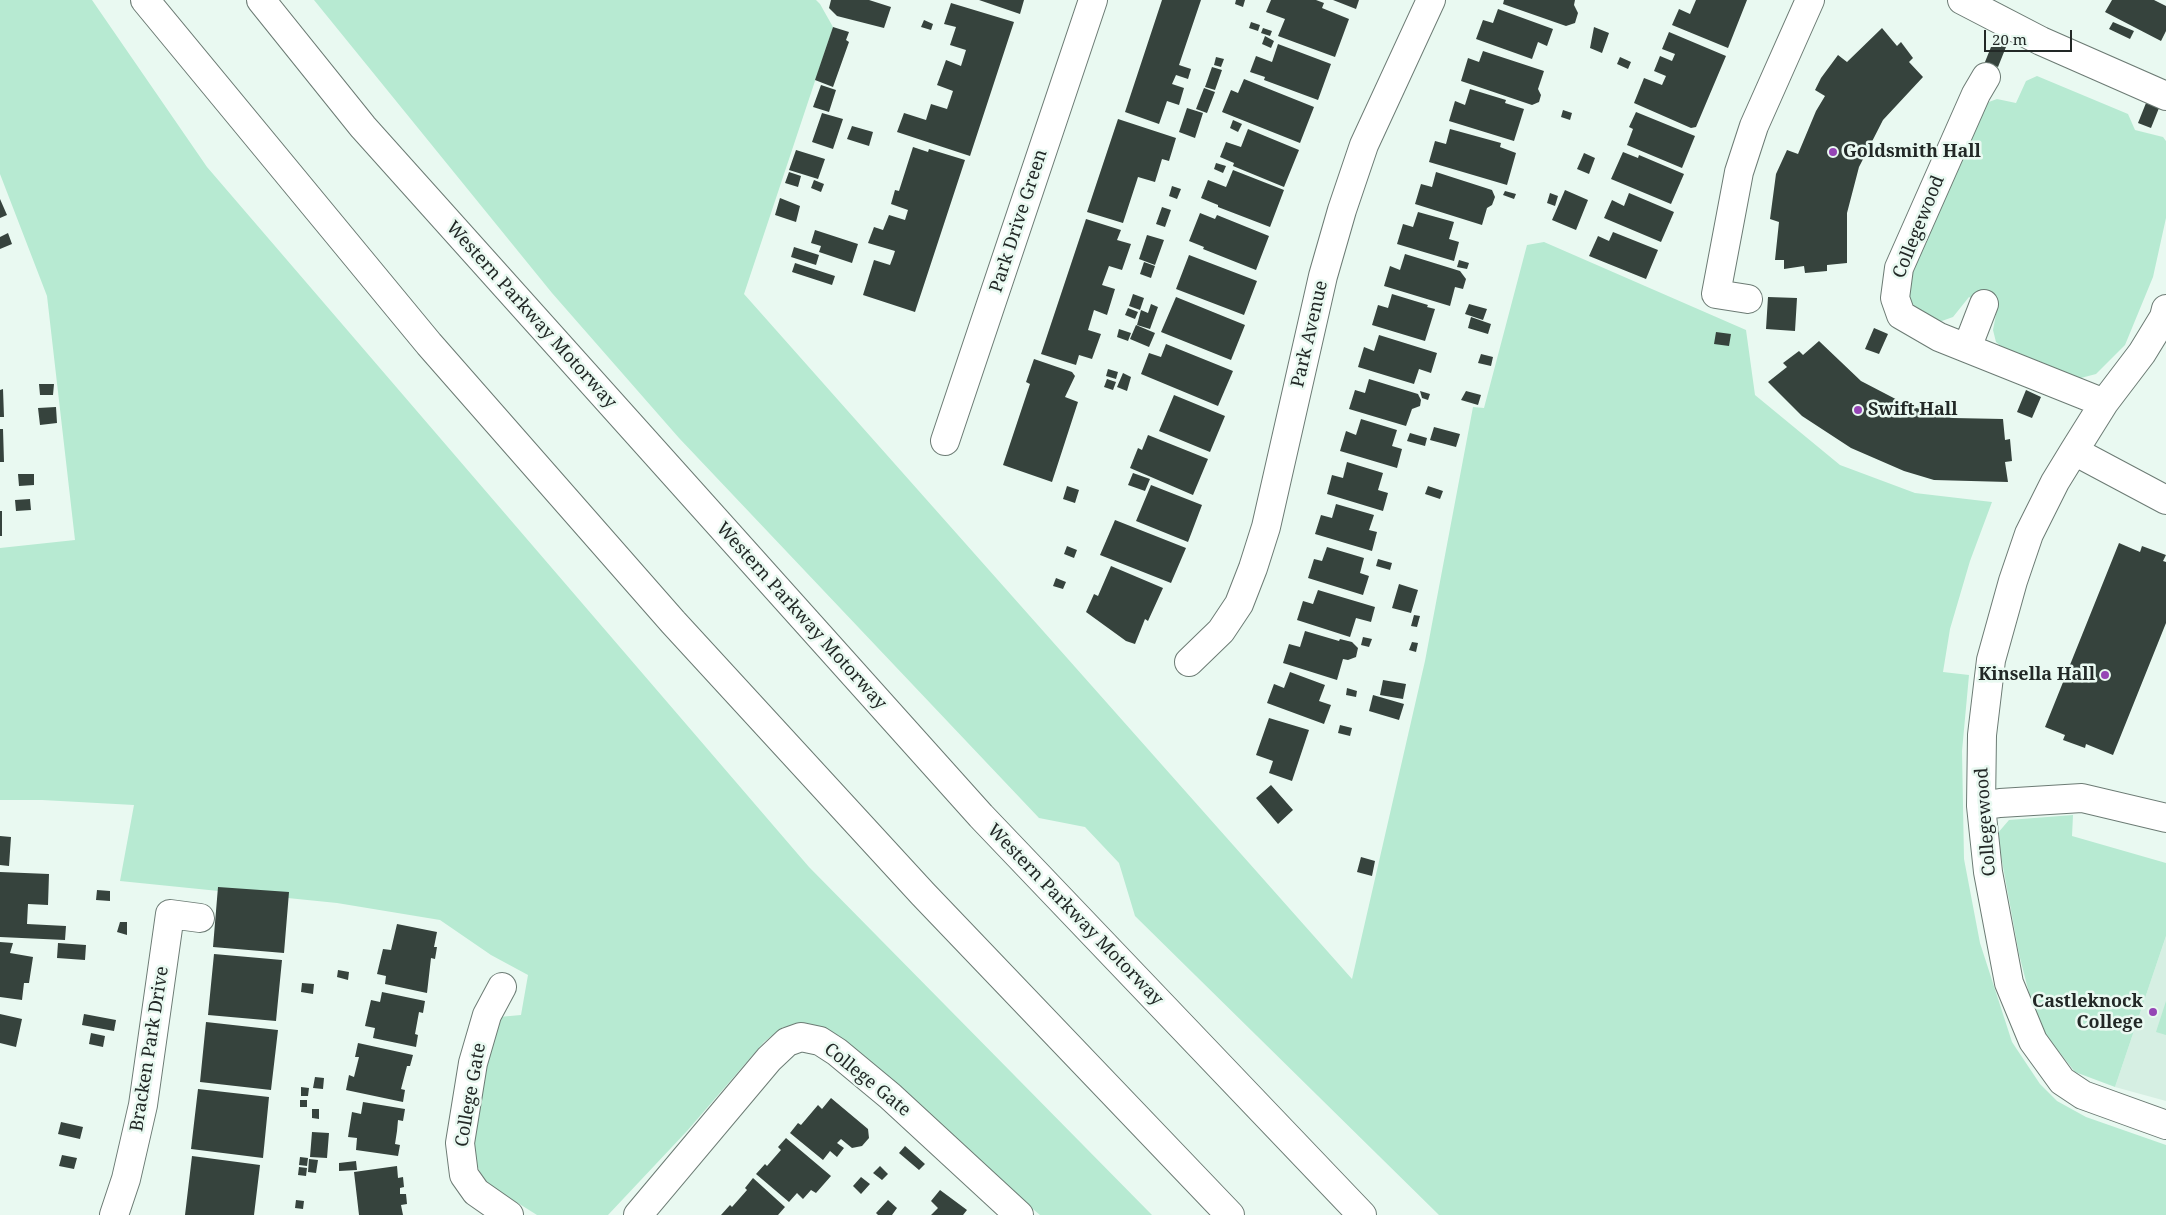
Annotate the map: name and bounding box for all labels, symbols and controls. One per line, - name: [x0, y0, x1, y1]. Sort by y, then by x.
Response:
- scale bar: [1986, 20, 2074, 52]
- text: 20 m: [1992, 29, 2027, 49]
- place label: Goldsmith Hall: [1843, 141, 1981, 163]
- marker: Goldsmith Hall: [1827, 146, 1839, 158]
- street label: Park Drive Green: [986, 147, 1052, 295]
- street label: Collegewood: [1889, 172, 1949, 282]
- street label: Western Parkway Motorway: [441, 217, 621, 413]
- street label: Park Avenue: [1287, 278, 1333, 390]
- place label: Swift Hall: [1868, 399, 1957, 421]
- marker: Swift Hall: [1852, 404, 1864, 416]
- street label: Western Parkway Motorway: [711, 518, 891, 714]
- place label: Kinsella Hall: [1978, 664, 2095, 686]
- marker: Kinsella Hall: [2099, 669, 2111, 681]
- street label: Collegewood: [1971, 767, 2001, 877]
- street label: Western Parkway Motorway: [982, 820, 1168, 1010]
- street label: Bracken Park Drive: [126, 965, 174, 1133]
- place label: Castleknock College: [2032, 991, 2143, 1034]
- marker: Castleknock College: [2147, 1006, 2159, 1018]
- street label: College Gate: [819, 1039, 915, 1121]
- street label: College Gate: [451, 1041, 491, 1149]

